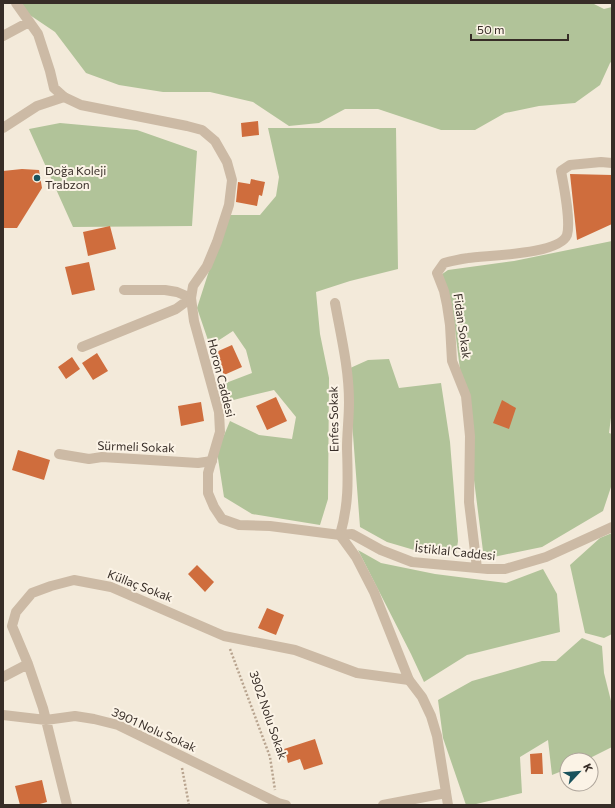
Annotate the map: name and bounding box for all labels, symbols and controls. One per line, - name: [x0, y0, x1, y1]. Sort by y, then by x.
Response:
- scale bar: [471, 16, 568, 42]
- text: 50 m: [477, 22, 505, 36]
- place label: Doğa Koleji Trabzon: [45, 163, 106, 191]
- marker: Doğa Koleji Trabzon: [32, 173, 42, 183]
- street label: Fidan Sokak: [451, 292, 475, 360]
- street label: Horon Caddesi: [205, 337, 238, 418]
- street label: Enfes Sokak: [325, 385, 341, 452]
- street label: Sürmeli Sokak: [97, 438, 175, 454]
- street label: İstiklal Caddesi: [414, 540, 496, 562]
- street label: Küllaç Sokak: [106, 566, 175, 604]
- street label: 3902 Nolu Sokak: [247, 669, 291, 761]
- street label: 3901 Nolu Sokak: [110, 704, 199, 754]
- north arrow: [559, 752, 599, 792]
- text: K: [581, 761, 596, 774]

